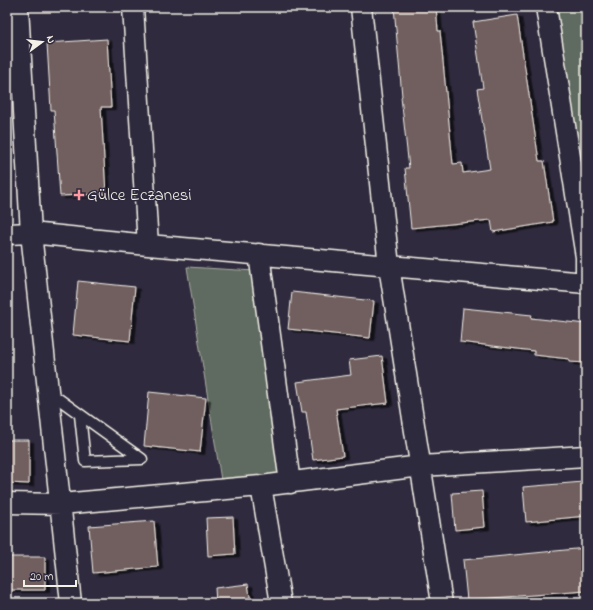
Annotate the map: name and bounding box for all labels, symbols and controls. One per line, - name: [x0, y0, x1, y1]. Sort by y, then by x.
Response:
- north arrow: [22, 22, 62, 62]
- text: N: [42, 34, 59, 45]
- place label: Gülce Eczanesi: [87, 183, 191, 208]
- marker: Gülce Eczanesi: [74, 190, 84, 200]
- scale bar: [24, 562, 76, 588]
- text: 20 m: [30, 568, 53, 586]

